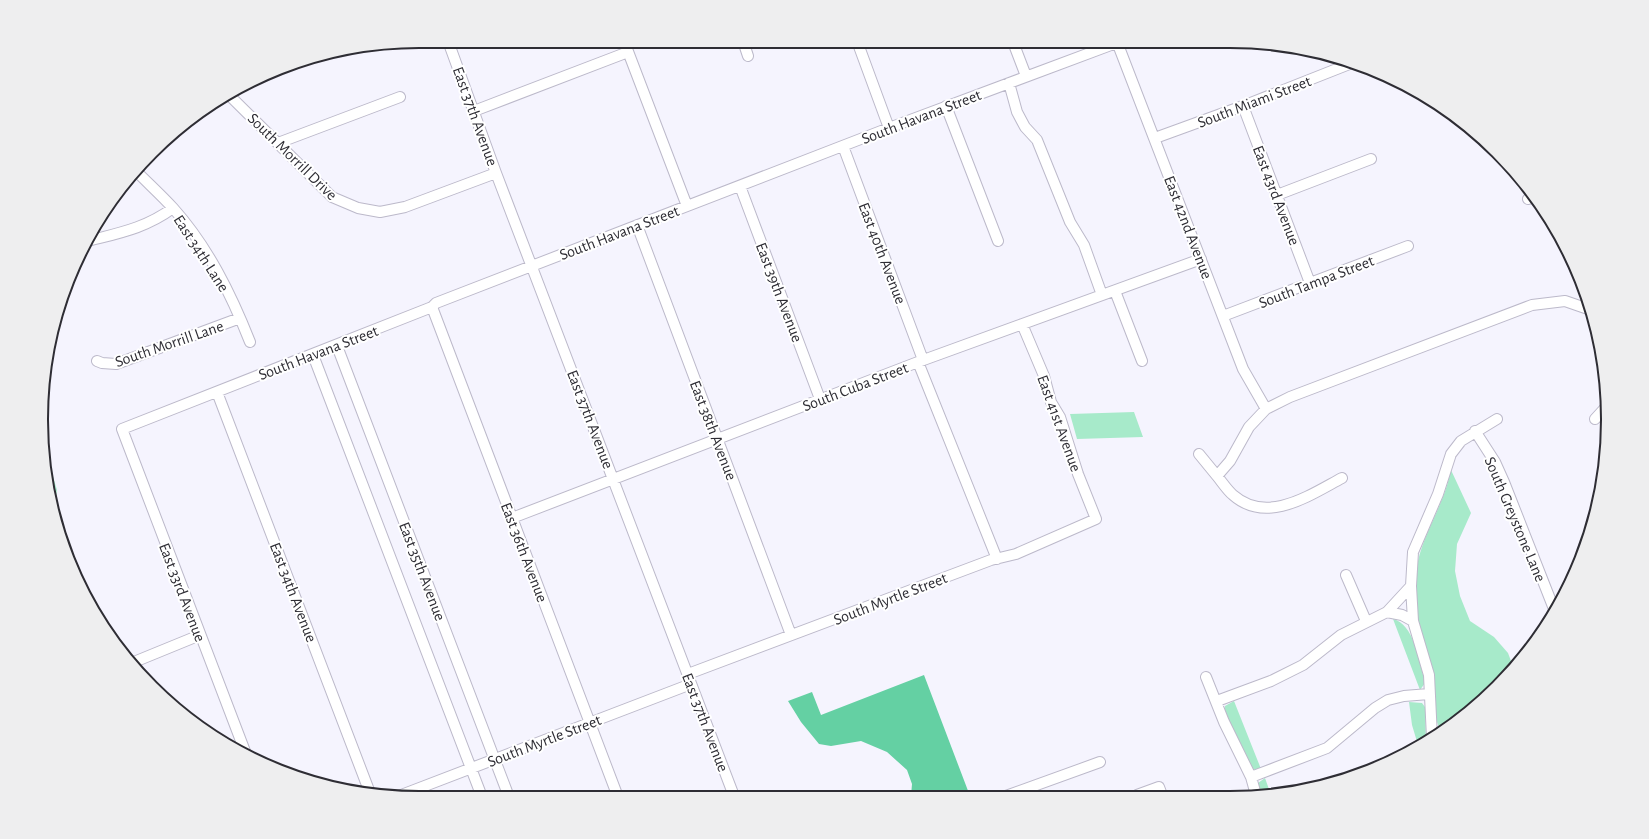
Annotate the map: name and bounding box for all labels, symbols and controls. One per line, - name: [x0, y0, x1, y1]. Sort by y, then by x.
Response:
- street label: East 37th Avenue: [450, 65, 500, 168]
- street label: South Miami Street: [1195, 73, 1313, 131]
- street label: South Havana Street: [859, 87, 983, 147]
- street label: South Morrill Drive: [245, 110, 340, 203]
- street label: East 43rd Avenue: [1250, 143, 1302, 247]
- street label: East 42nd Avenue: [1161, 173, 1215, 281]
- street label: East 40th Avenue: [855, 200, 909, 306]
- street label: South Havana Street: [557, 203, 681, 263]
- street label: East 34th Lane: [170, 212, 232, 295]
- street label: East 39th Avenue: [753, 240, 805, 344]
- street label: South Tampa Street: [1257, 253, 1376, 311]
- street label: South Morrill Lane: [113, 318, 226, 370]
- street label: South Havana Street: [256, 323, 380, 383]
- street label: South Cuba Street: [800, 359, 910, 414]
- street label: East 37th Avenue: [564, 368, 616, 471]
- street label: East 41st Avenue: [1034, 373, 1084, 474]
- street label: East 38th Avenue: [687, 378, 739, 482]
- street label: South Greystone Lane: [1481, 454, 1549, 585]
- street label: East 36th Avenue: [498, 500, 550, 604]
- street label: East 35th Avenue: [396, 520, 448, 623]
- street label: East 34th Avenue: [267, 540, 319, 644]
- street label: East 33rd Avenue: [156, 541, 208, 644]
- street label: South Myrtle Street: [831, 570, 950, 629]
- street label: East 37th Avenue: [679, 671, 731, 774]
- street label: South Myrtle Street: [485, 712, 604, 771]

